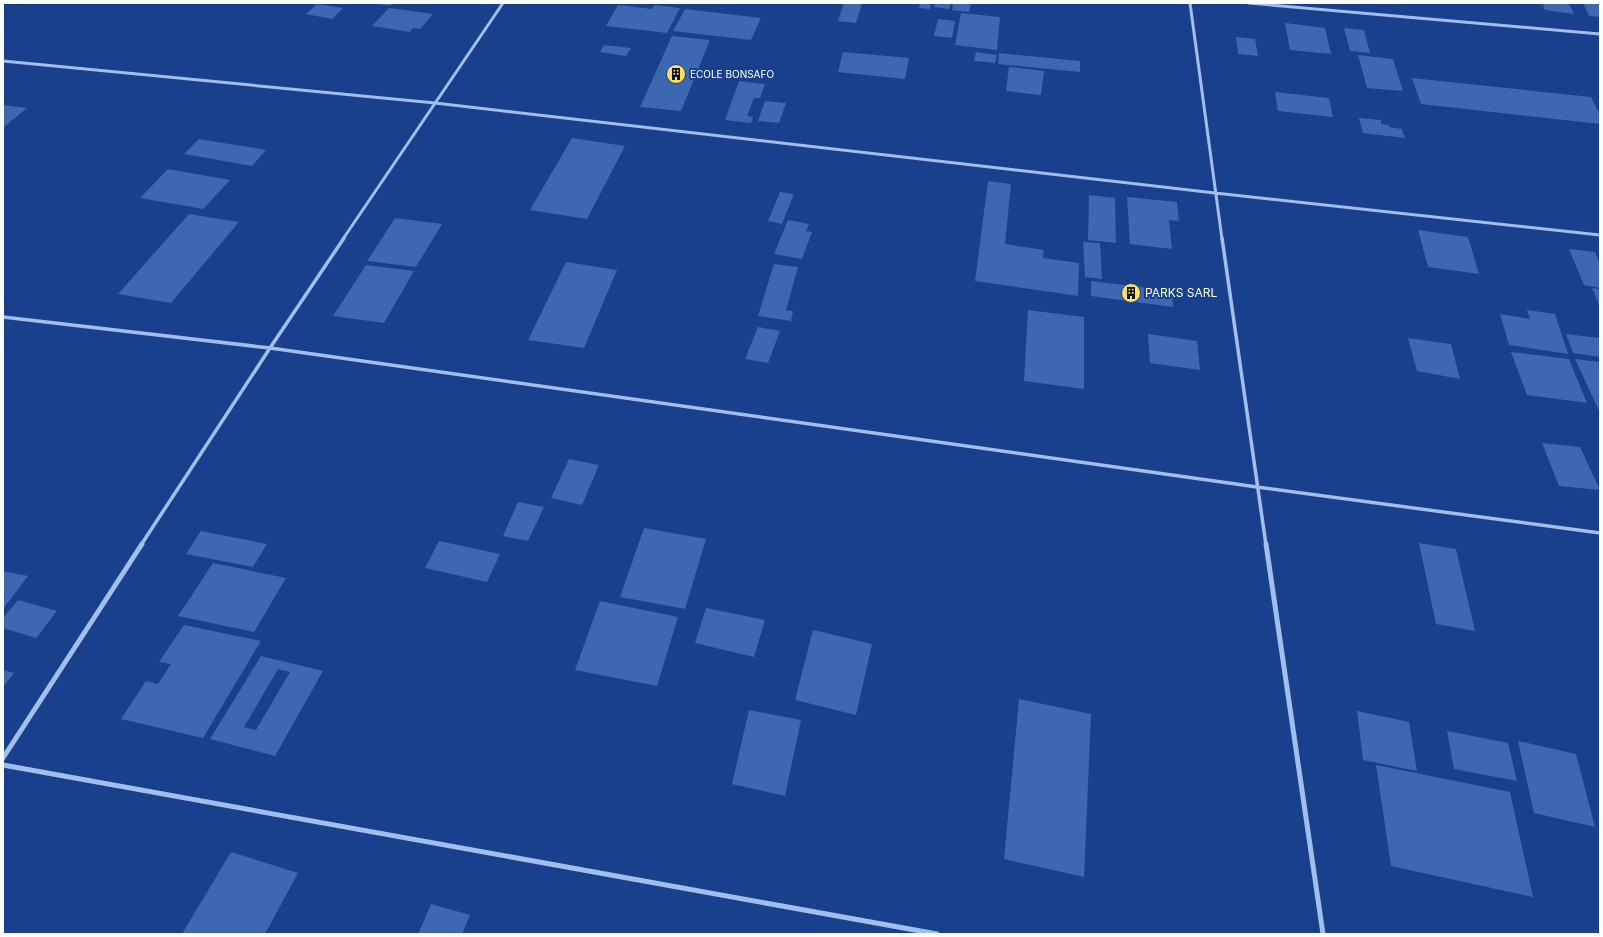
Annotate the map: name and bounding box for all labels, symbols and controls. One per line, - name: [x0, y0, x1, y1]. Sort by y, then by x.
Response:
- building icon: ECOLE BONSAFO: [665, 63, 687, 85]
- place label: ECOLE BONSAFO: [690, 68, 774, 80]
- building icon: PARKS SARL: [1120, 282, 1142, 304]
- place label: PARKS SARL: [1145, 285, 1218, 300]

